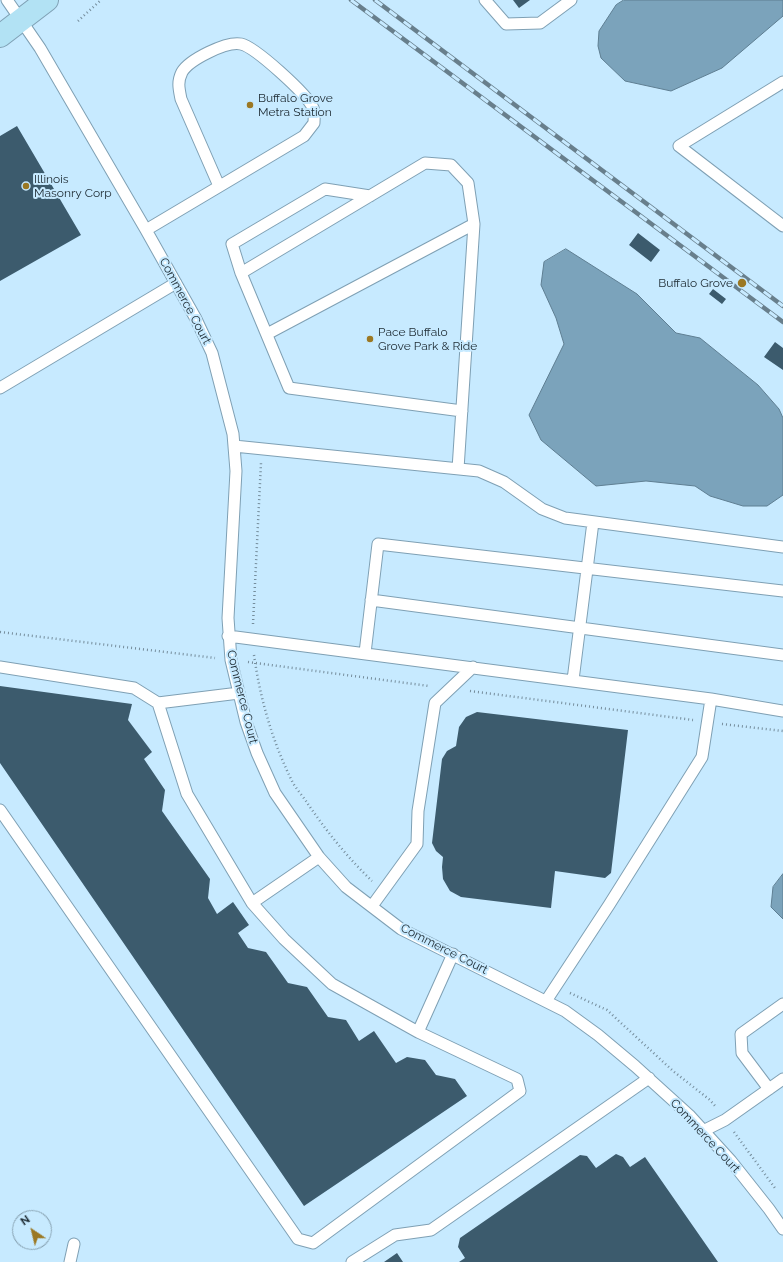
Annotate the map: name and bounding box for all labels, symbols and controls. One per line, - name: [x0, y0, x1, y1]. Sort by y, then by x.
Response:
- place label: Buffalo Grove Metra Station: [258, 91, 333, 119]
- marker: Buffalo Grove Metra Station: [245, 100, 255, 110]
- place label: Illinois Masonry Corp: [34, 172, 112, 200]
- marker: Illinois Masonry Corp: [21, 181, 31, 191]
- street label: Commerce Court: [156, 255, 214, 347]
- place label: Buffalo Grove: [658, 276, 733, 290]
- marker: Buffalo Grove: [736, 277, 748, 289]
- place label: Pace Buffalo Grove Park & Ride: [378, 325, 477, 353]
- marker: Pace Buffalo Grove Park & Ride: [365, 334, 375, 344]
- street label: Commerce Court: [223, 649, 261, 745]
- street label: Commerce Court: [398, 921, 490, 977]
- street label: Commerce Court: [667, 1096, 743, 1176]
- north arrow: [12, 1210, 52, 1250]
- text: N: [18, 1213, 33, 1228]

